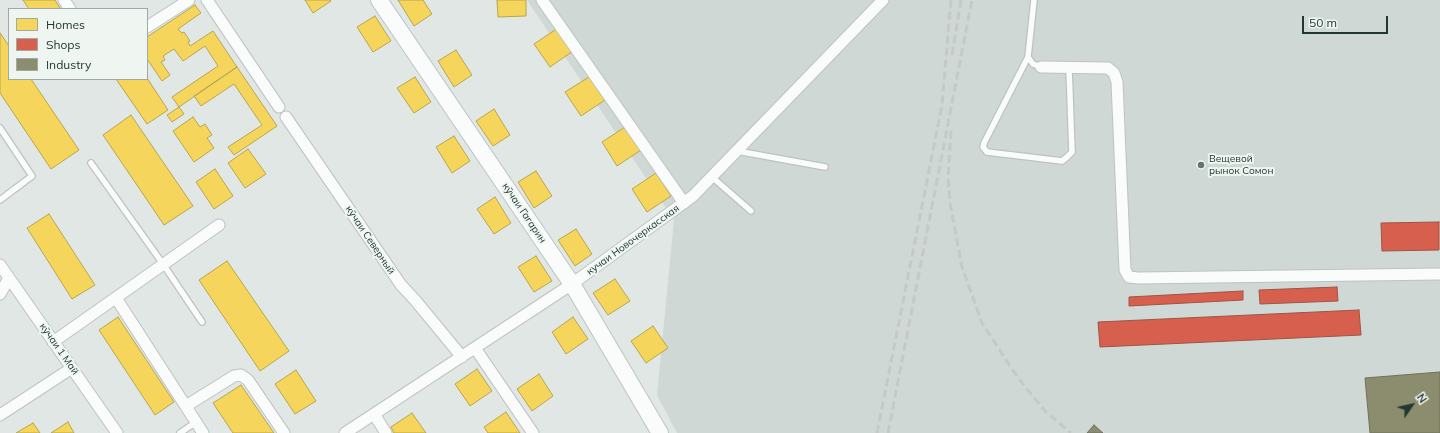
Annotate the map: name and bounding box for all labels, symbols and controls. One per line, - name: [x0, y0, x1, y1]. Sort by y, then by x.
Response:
- legend: [8, 8, 148, 80]
- scale bar: [1304, 8, 1390, 34]
- text: 50 m: [1309, 15, 1337, 30]
- text: Homes: [46, 17, 85, 32]
- text: Shops: [46, 37, 81, 52]
- text: Industry: [46, 57, 91, 72]
- place label: Вещевой рынок Сомон: [1209, 153, 1273, 176]
- marker: Вещевой рынок Сомон: [1196, 160, 1206, 170]
- street label: кӯчаи Гагарин: [499, 181, 549, 245]
- street label: кучаи Новочеркасская: [584, 202, 682, 278]
- street label: кӯчаи Северный: [343, 204, 397, 276]
- street label: кӯчаи 1 Май: [37, 321, 81, 377]
- north arrow: [1392, 385, 1432, 425]
- text: N: [1414, 391, 1430, 406]

